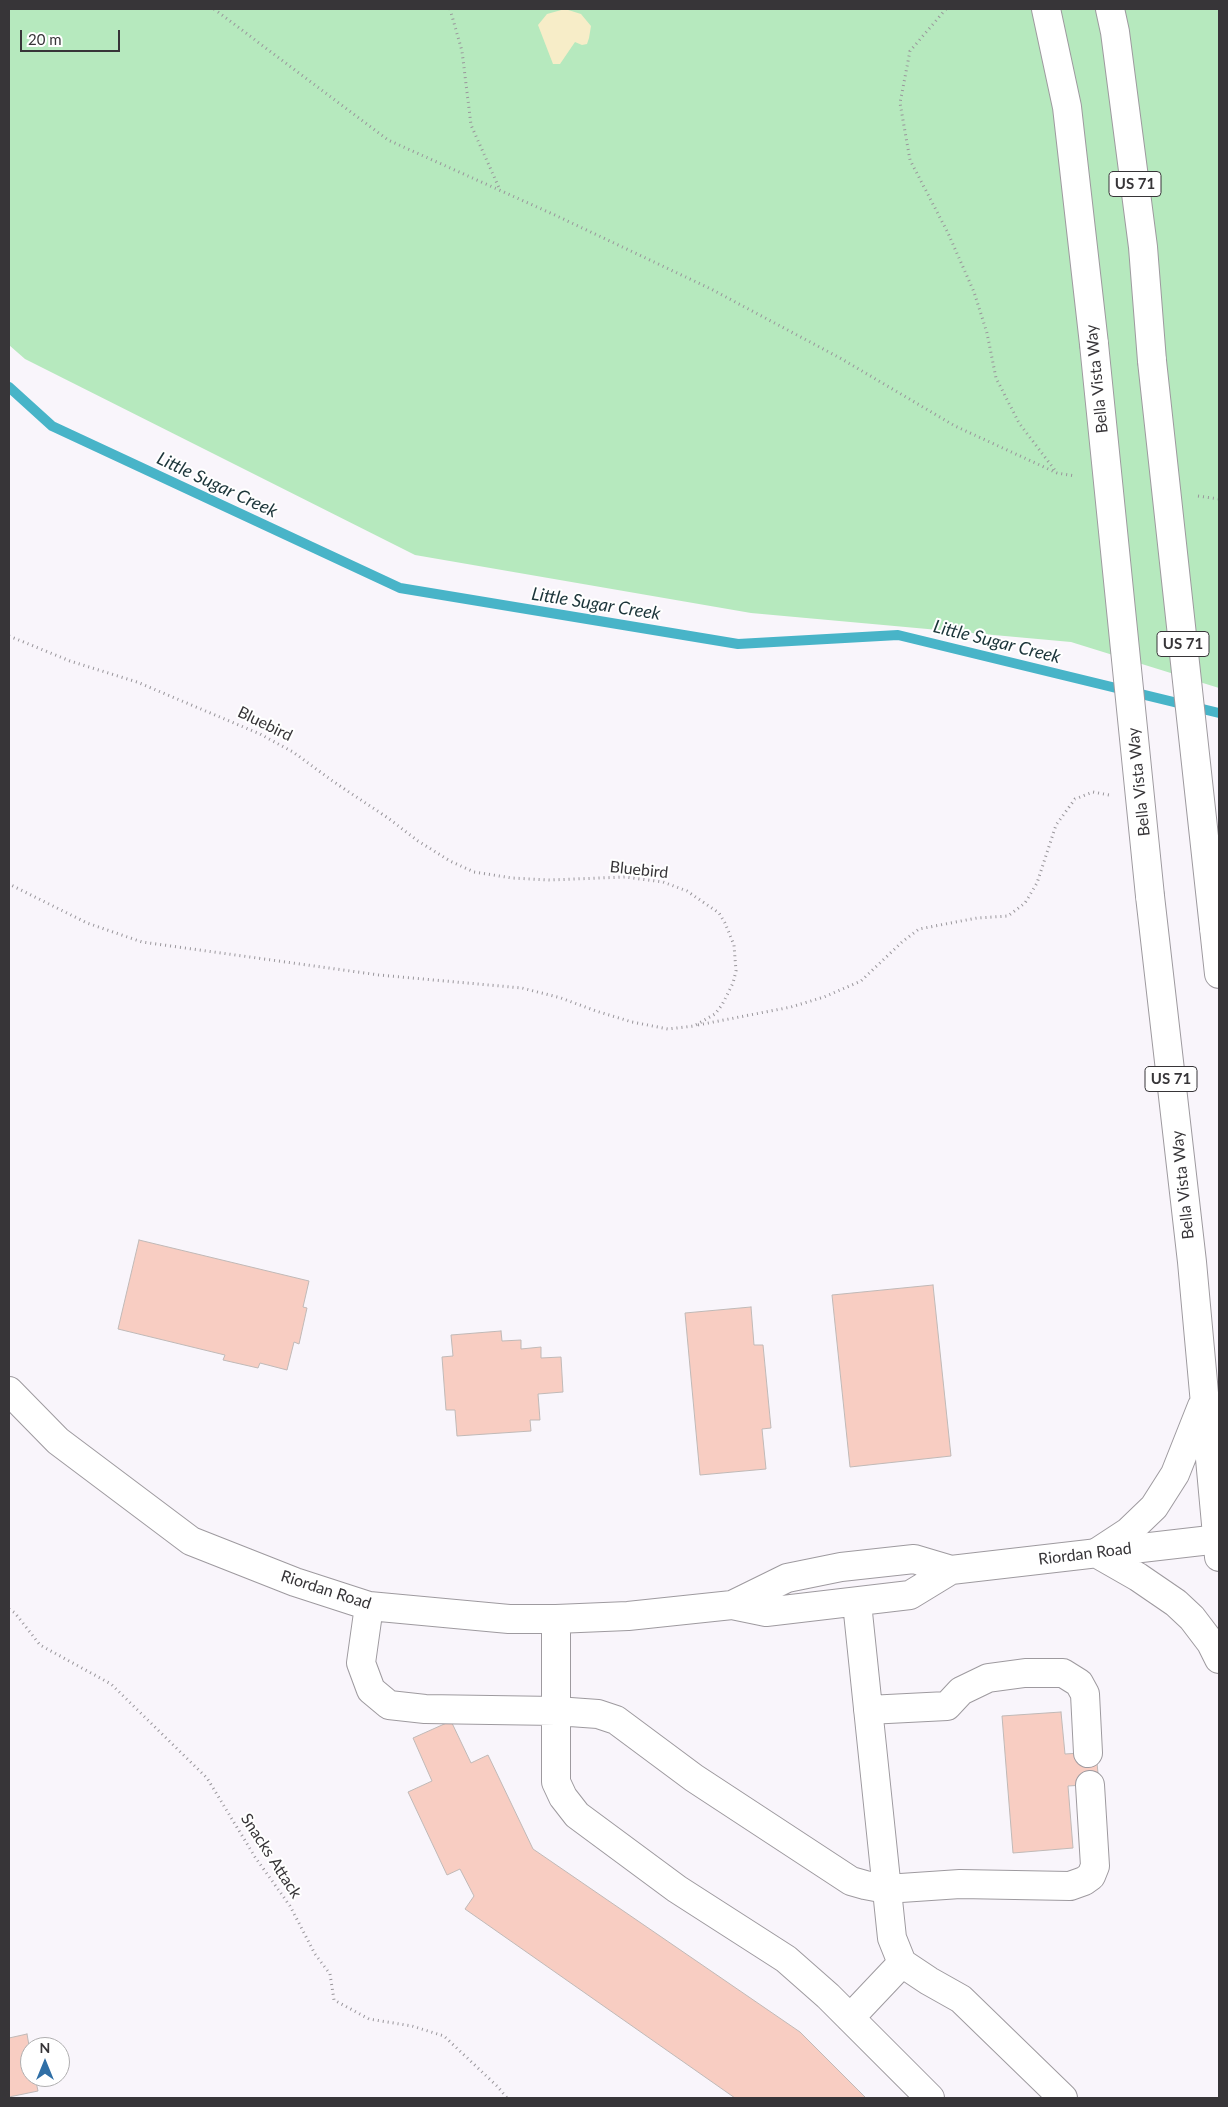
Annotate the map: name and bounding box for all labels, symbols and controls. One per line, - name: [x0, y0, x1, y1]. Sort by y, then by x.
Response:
- scale bar: [22, 20, 122, 52]
- text: 20 m: [28, 30, 62, 48]
- road number: US 71: [1109, 172, 1161, 196]
- street label: Bella Vista Way: [1082, 324, 1112, 434]
- water label: Little Sugar Creek: [153, 448, 281, 522]
- water label: Little Sugar Creek: [530, 583, 662, 625]
- water label: Little Sugar Creek: [931, 616, 1063, 668]
- road number: US 71: [1157, 632, 1209, 656]
- street label: Bluebird: [234, 703, 296, 745]
- street label: Bella Vista Way: [1124, 727, 1154, 837]
- street label: Bluebird: [609, 857, 669, 883]
- road number: US 71: [1145, 1066, 1197, 1092]
- street label: Bella Vista Way: [1168, 1130, 1198, 1240]
- street label: Riordan Road: [1037, 1539, 1133, 1569]
- street label: Riordan Road: [278, 1566, 374, 1614]
- street label: Snacks Attack: [236, 1810, 306, 1902]
- north arrow: [20, 2037, 70, 2087]
- text: N: [40, 2039, 50, 2056]

